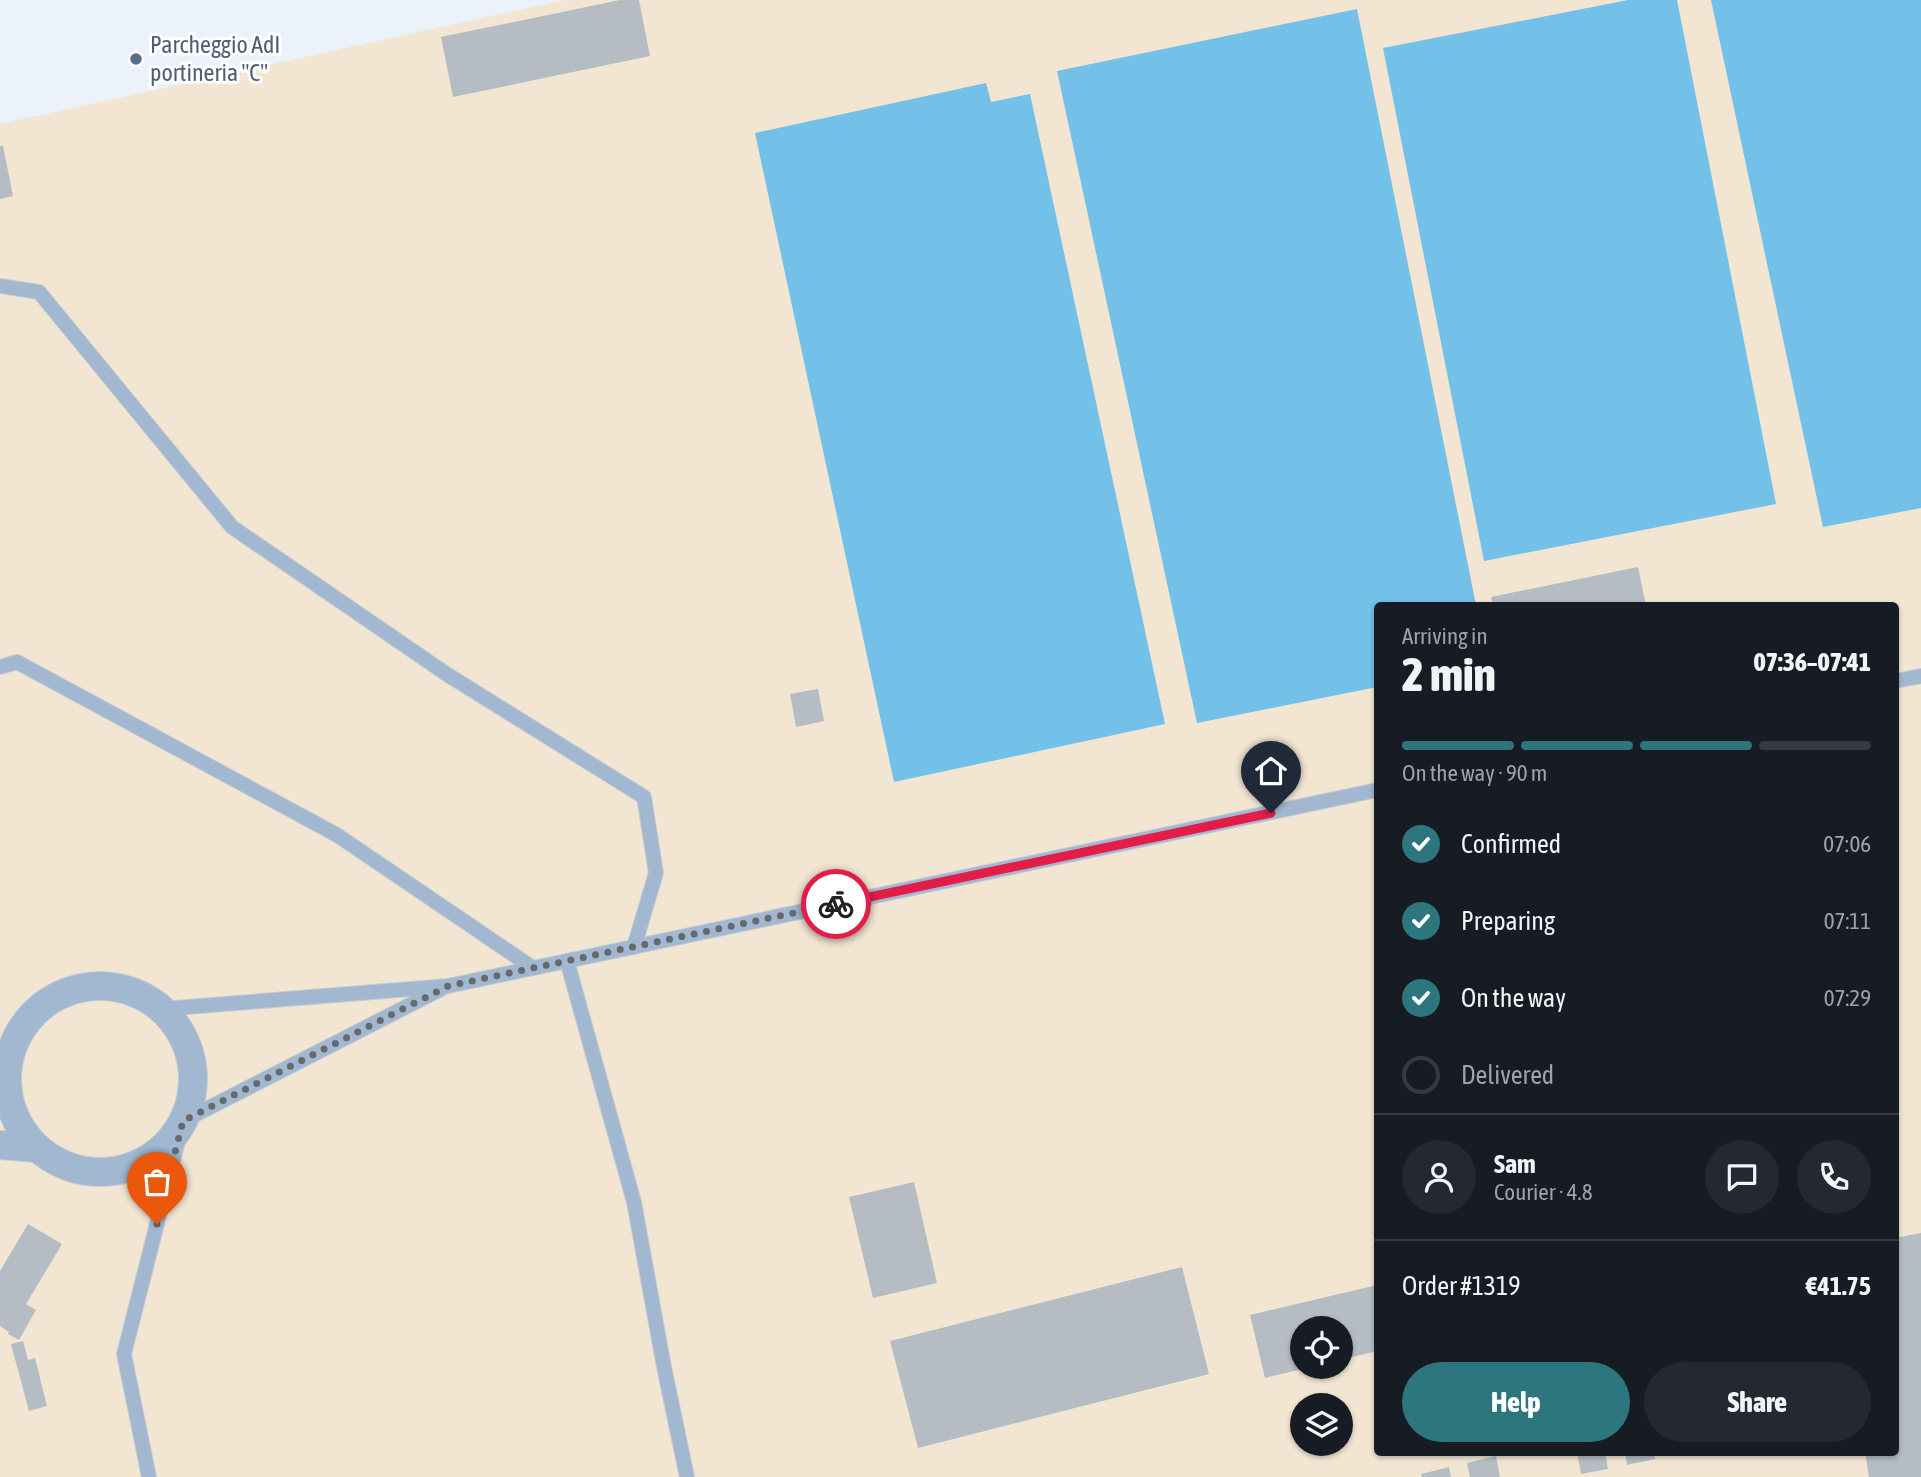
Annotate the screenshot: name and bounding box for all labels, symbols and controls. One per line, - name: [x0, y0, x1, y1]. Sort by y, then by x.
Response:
- place label: Parcheggio AdI portineria "C": [150, 31, 280, 86]
- marker: Parcheggio AdI portineria "C": [128, 51, 144, 67]
- text: Arriving in: [1402, 623, 1488, 649]
- text: 07:36–07:41: [1754, 647, 1871, 677]
- text: 2 min: [1402, 648, 1496, 701]
- pin: [1241, 741, 1301, 813]
- icon: home: [1252, 752, 1290, 790]
- text: On the way · 90 m: [1402, 760, 1547, 786]
- icon: check: [1402, 825, 1440, 863]
- text: Confirmed: [1461, 829, 1561, 859]
- text: 07:06: [1823, 831, 1871, 857]
- courier: [801, 869, 871, 939]
- icon: bike: [817, 885, 855, 923]
- icon: check: [1402, 902, 1440, 940]
- text: Preparing: [1461, 906, 1555, 936]
- text: 07:11: [1824, 908, 1871, 934]
- icon: check: [1402, 979, 1440, 1017]
- text: On the way: [1461, 983, 1566, 1013]
- text: 07:29: [1824, 985, 1871, 1011]
- text: Delivered: [1461, 1060, 1554, 1090]
- button: person: [1402, 1140, 1476, 1214]
- button: chat: [1705, 1140, 1779, 1214]
- button: phone: [1797, 1140, 1871, 1214]
- text: Sam: [1494, 1149, 1536, 1179]
- pin: [127, 1152, 187, 1224]
- icon: bag: [138, 1163, 176, 1201]
- text: Courier · 4.8: [1494, 1179, 1593, 1205]
- text: Order #1319: [1402, 1271, 1521, 1301]
- text: €41.75: [1806, 1271, 1871, 1301]
- map controls: [1290, 1316, 1353, 1456]
- button: locate: [1290, 1316, 1353, 1379]
- button: Help: [1402, 1362, 1630, 1442]
- button: Share: [1644, 1362, 1871, 1442]
- button: layers: [1290, 1393, 1353, 1456]

